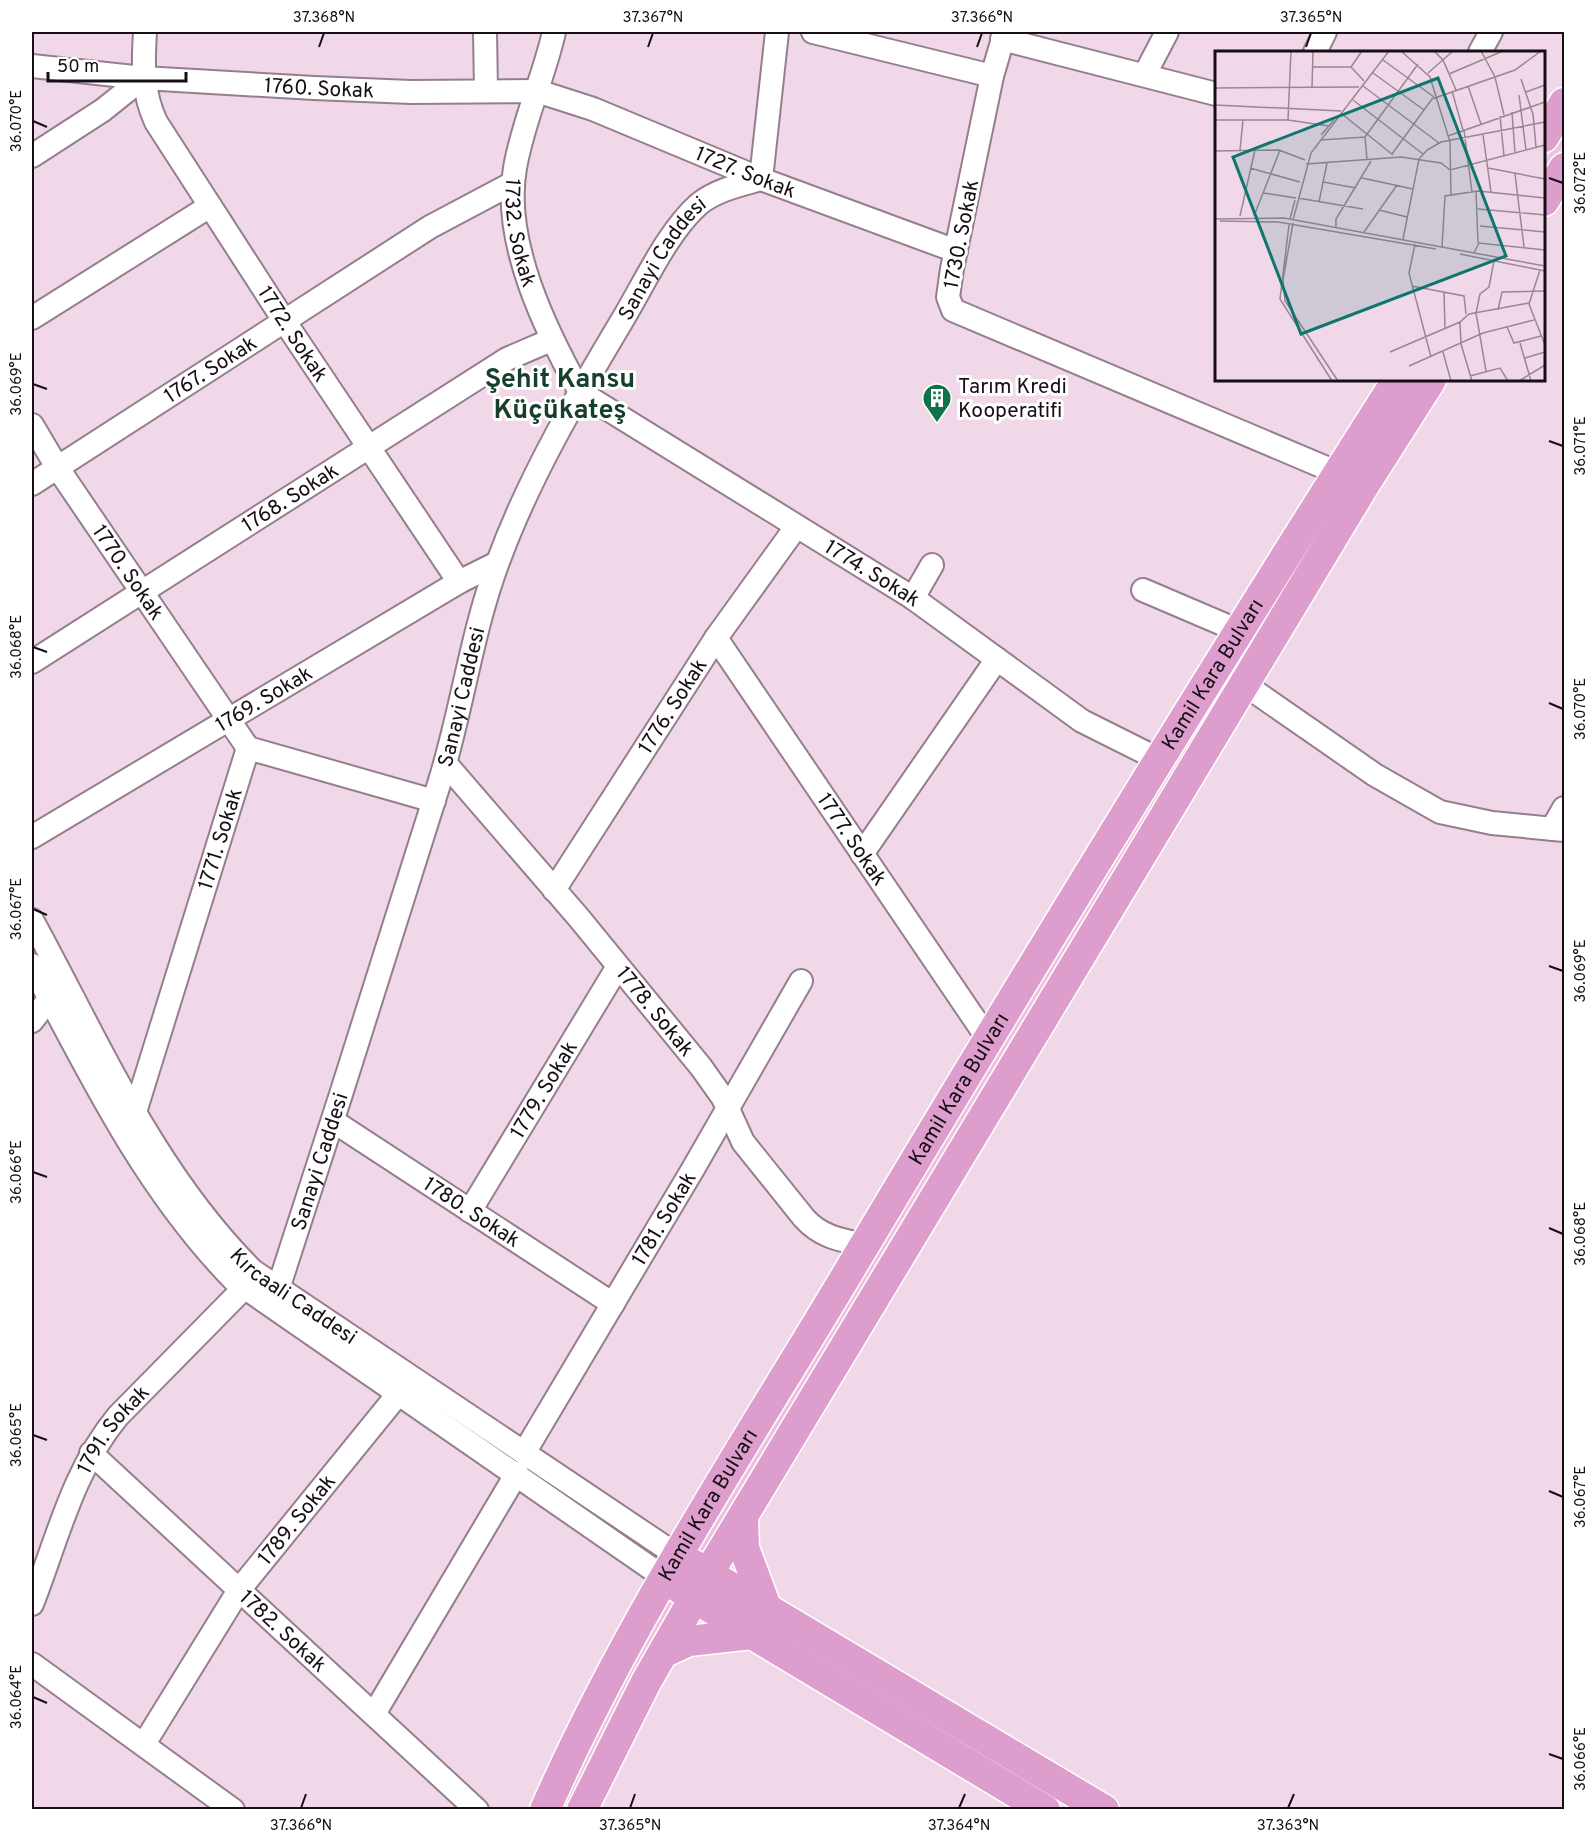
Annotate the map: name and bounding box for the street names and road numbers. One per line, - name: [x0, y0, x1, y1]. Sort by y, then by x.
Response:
- street label: 1760. Sokak: [263, 73, 375, 105]
- street label: 1727. Sokak: [691, 141, 799, 206]
- street label: 1732. Sokak: [498, 177, 542, 291]
- street label: 1730. Sokak: [939, 177, 986, 291]
- street label: Sanayi Caddesi: [613, 191, 712, 326]
- street label: 1772. Sokak: [250, 282, 333, 388]
- street label: 1767. Sokak: [159, 330, 262, 410]
- street label: 1768. Sokak: [237, 458, 344, 539]
- street label: 1770. Sokak: [85, 520, 169, 626]
- street label: 1774. Sokak: [819, 534, 925, 614]
- street label: Kamil Kara Bulvarı: [1156, 594, 1271, 756]
- street label: Sanayi Caddesi: [433, 624, 492, 770]
- street label: 1776. Sokak: [633, 654, 714, 759]
- street label: 1769. Sokak: [211, 660, 318, 739]
- street label: 1771. Sokak: [193, 785, 250, 893]
- street label: 1777. Sokak: [810, 788, 892, 892]
- street label: 1778. Sokak: [609, 961, 699, 1063]
- street label: Kamil Kara Bulvarı: [903, 1008, 1016, 1171]
- street label: 1779. Sokak: [505, 1036, 585, 1144]
- street label: Sanayi Caddesi: [286, 1090, 356, 1234]
- street label: 1781. Sokak: [626, 1167, 703, 1271]
- street label: 1780. Sokak: [417, 1172, 525, 1255]
- street label: Kırcaali Caddesi: [223, 1243, 362, 1352]
- street label: 1791. Sokak: [72, 1380, 156, 1479]
- street label: Kamil Kara Bulvarı: [653, 1424, 765, 1587]
- street label: 1789. Sokak: [253, 1469, 343, 1571]
- street label: 1782. Sokak: [233, 1585, 332, 1679]

